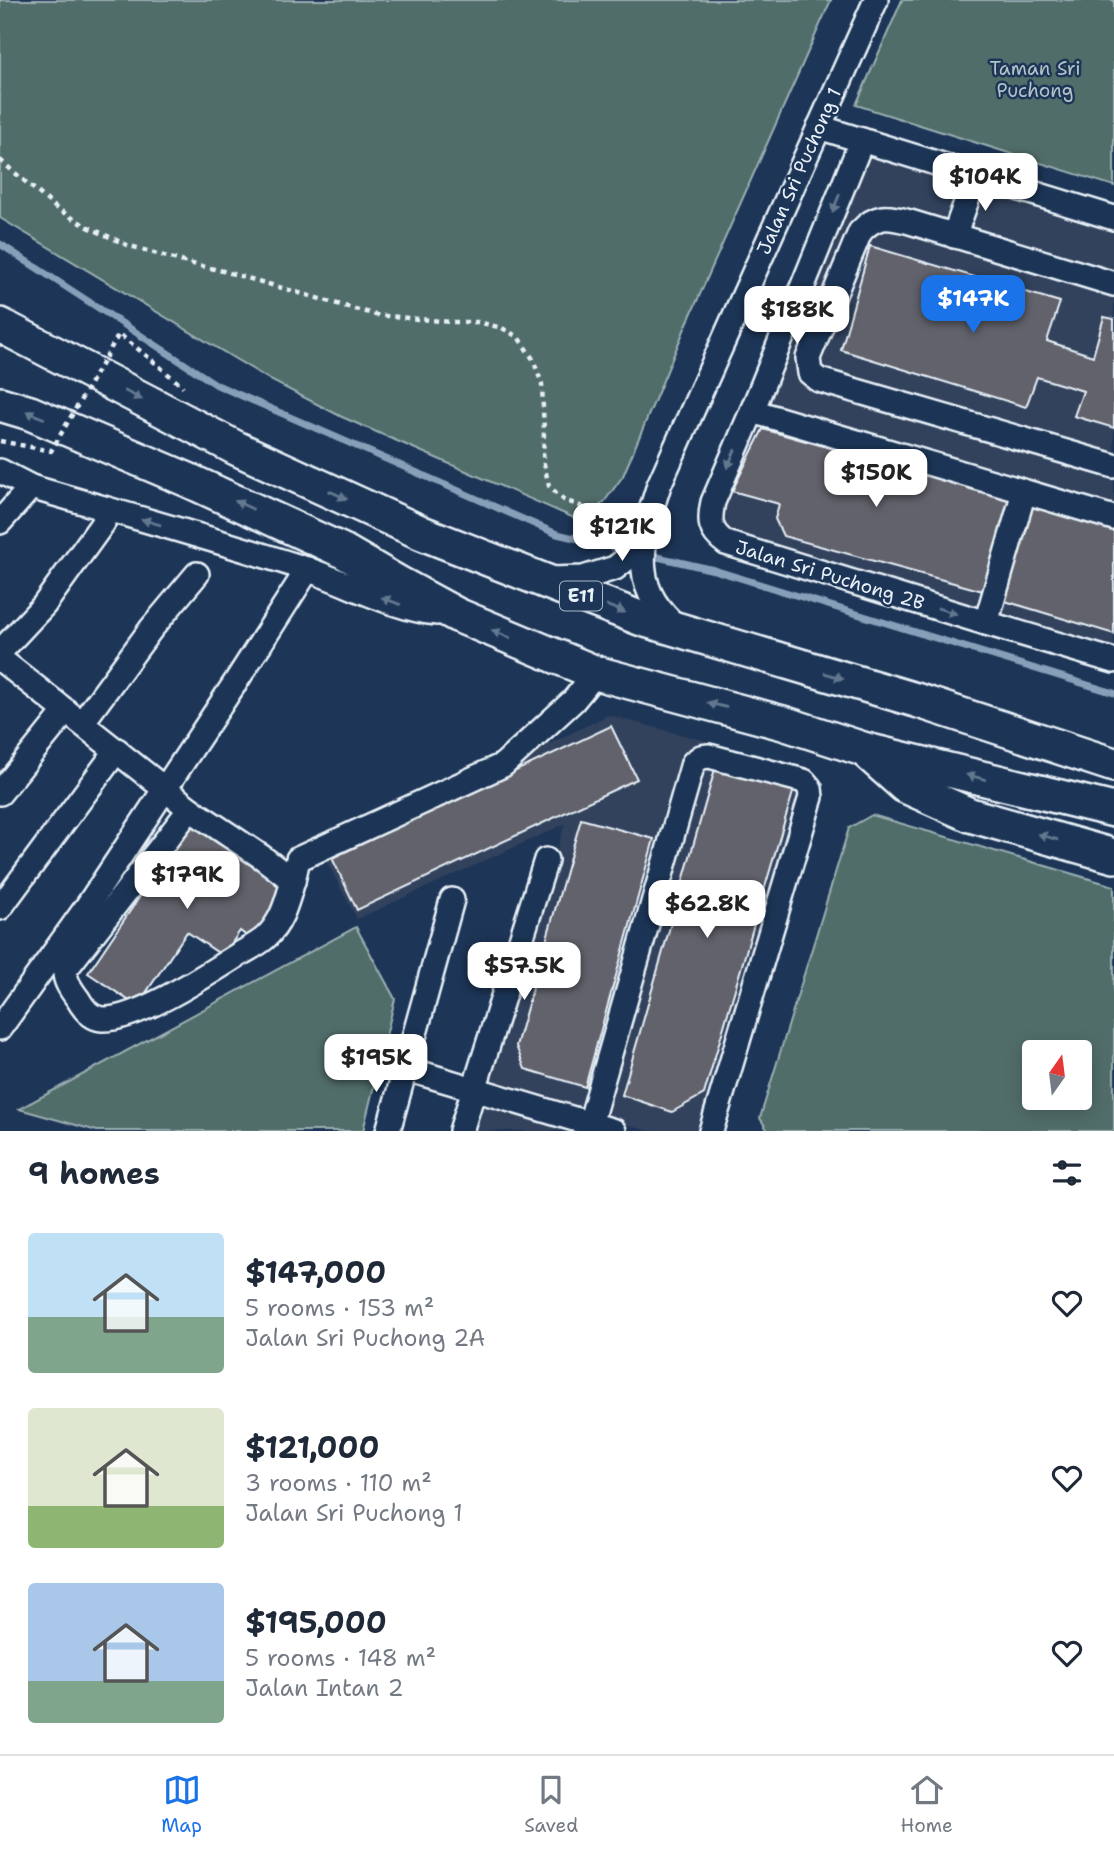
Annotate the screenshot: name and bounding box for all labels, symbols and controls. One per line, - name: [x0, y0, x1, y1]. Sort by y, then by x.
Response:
- park label: Taman Sri Puchong: [989, 56, 1081, 103]
- street label: Jalan Sri Puchong 1: [751, 84, 847, 258]
- pin: $104K: [936, 154, 1034, 213]
- text: $104K: [949, 161, 1021, 191]
- one-way arrow: [831, 193, 842, 214]
- pin: $147K: [924, 276, 1022, 335]
- text: $147K: [937, 283, 1009, 313]
- pin: $188K: [748, 286, 846, 346]
- text: $188K: [760, 294, 834, 324]
- one-way arrow: [124, 389, 144, 401]
- one-way arrow: [24, 410, 45, 421]
- one-way arrow: [725, 449, 737, 469]
- pin: $150K: [827, 449, 925, 509]
- text: $150K: [840, 457, 912, 487]
- one-way arrow: [328, 489, 348, 501]
- one-way arrow: [234, 499, 254, 511]
- pin: $121K: [573, 504, 671, 563]
- text: $121K: [589, 511, 655, 541]
- one-way arrow: [141, 517, 162, 527]
- street label: Jalan Sri Puchong 2B: [733, 534, 927, 616]
- road number: E11: [560, 582, 602, 610]
- one-way arrow: [380, 595, 401, 606]
- one-way arrow: [606, 604, 627, 615]
- one-way arrow: [937, 607, 958, 617]
- one-way arrow: [490, 629, 511, 640]
- one-way arrow: [823, 672, 844, 682]
- one-way arrow: [706, 700, 727, 710]
- one-way arrow: [965, 771, 987, 782]
- one-way arrow: [1038, 832, 1059, 842]
- pin: $179K: [138, 852, 236, 911]
- text: $179K: [151, 859, 223, 889]
- pin: $62.8K: [650, 880, 764, 940]
- text: $62.8K: [664, 888, 750, 918]
- pin: $57.5K: [467, 942, 581, 1002]
- text: $57.5K: [484, 950, 564, 980]
- pin: $195K: [327, 1034, 425, 1094]
- north arrow: [1022, 1040, 1092, 1110]
- map controls: [1022, 1040, 1092, 1110]
- text: $195K: [340, 1042, 412, 1072]
- text: 9 homes: [28, 1153, 160, 1194]
- icon: filters: [1048, 1154, 1086, 1192]
- text: $147,000: [245, 1252, 386, 1293]
- icon: home: [84, 1261, 168, 1345]
- icon: heart: [1048, 1284, 1086, 1322]
- text: 5 rooms · 153 m²: [245, 1293, 434, 1323]
- text: Jalan Sri Puchong 2A: [245, 1323, 485, 1353]
- text: $121,000: [245, 1427, 379, 1468]
- icon: home: [84, 1436, 168, 1520]
- icon: heart: [1048, 1459, 1086, 1497]
- text: 3 rooms · 110 m²: [245, 1468, 432, 1498]
- text: Jalan Sri Puchong 1: [245, 1498, 463, 1528]
- text: $195,000: [245, 1602, 387, 1643]
- icon: home: [84, 1611, 168, 1695]
- icon: heart: [1048, 1634, 1086, 1672]
- text: 5 rooms · 148 m²: [245, 1643, 436, 1673]
- text: Jalan Intan 2: [245, 1673, 404, 1703]
- tab: Map: [161, 1771, 202, 1838]
- tab: Saved: [524, 1771, 578, 1838]
- tab: Home: [901, 1771, 953, 1838]

